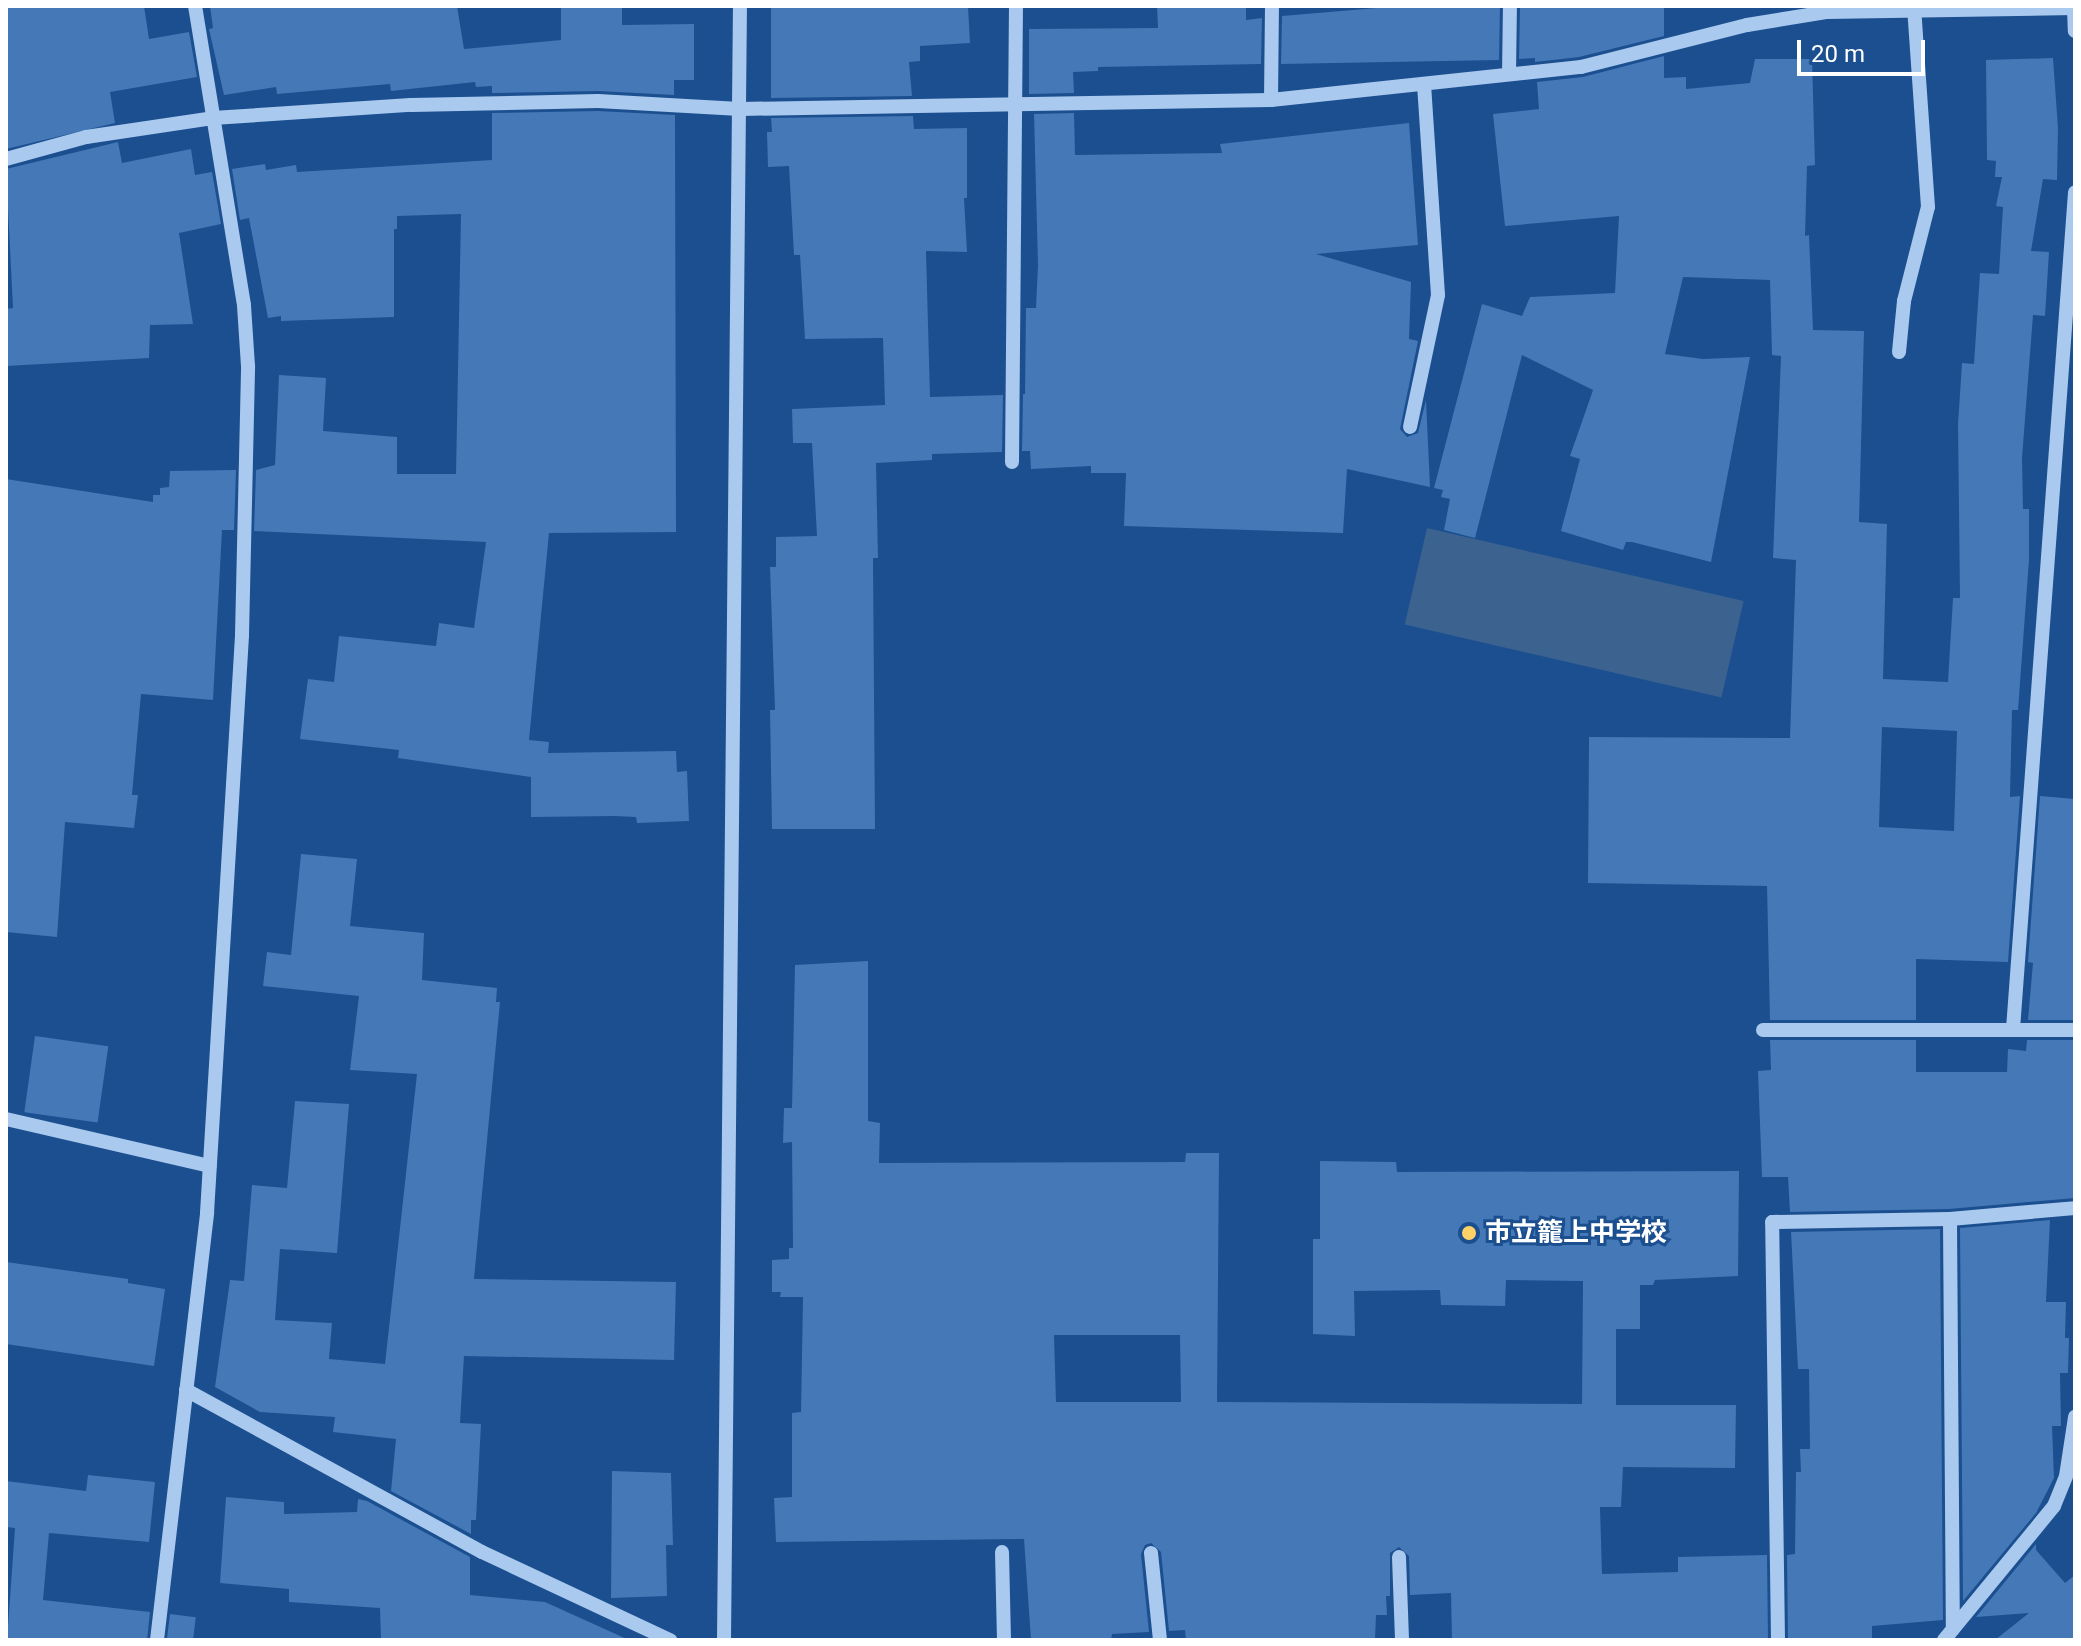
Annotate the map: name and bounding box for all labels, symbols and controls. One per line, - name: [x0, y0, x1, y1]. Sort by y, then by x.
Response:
- scale bar: [1801, 24, 1929, 74]
- text: 20 m: [1811, 40, 1865, 68]
- place label: 市立籠上中学校: [1485, 1217, 1667, 1249]
- marker: 市立籠上中学校: [1460, 1224, 1478, 1242]

